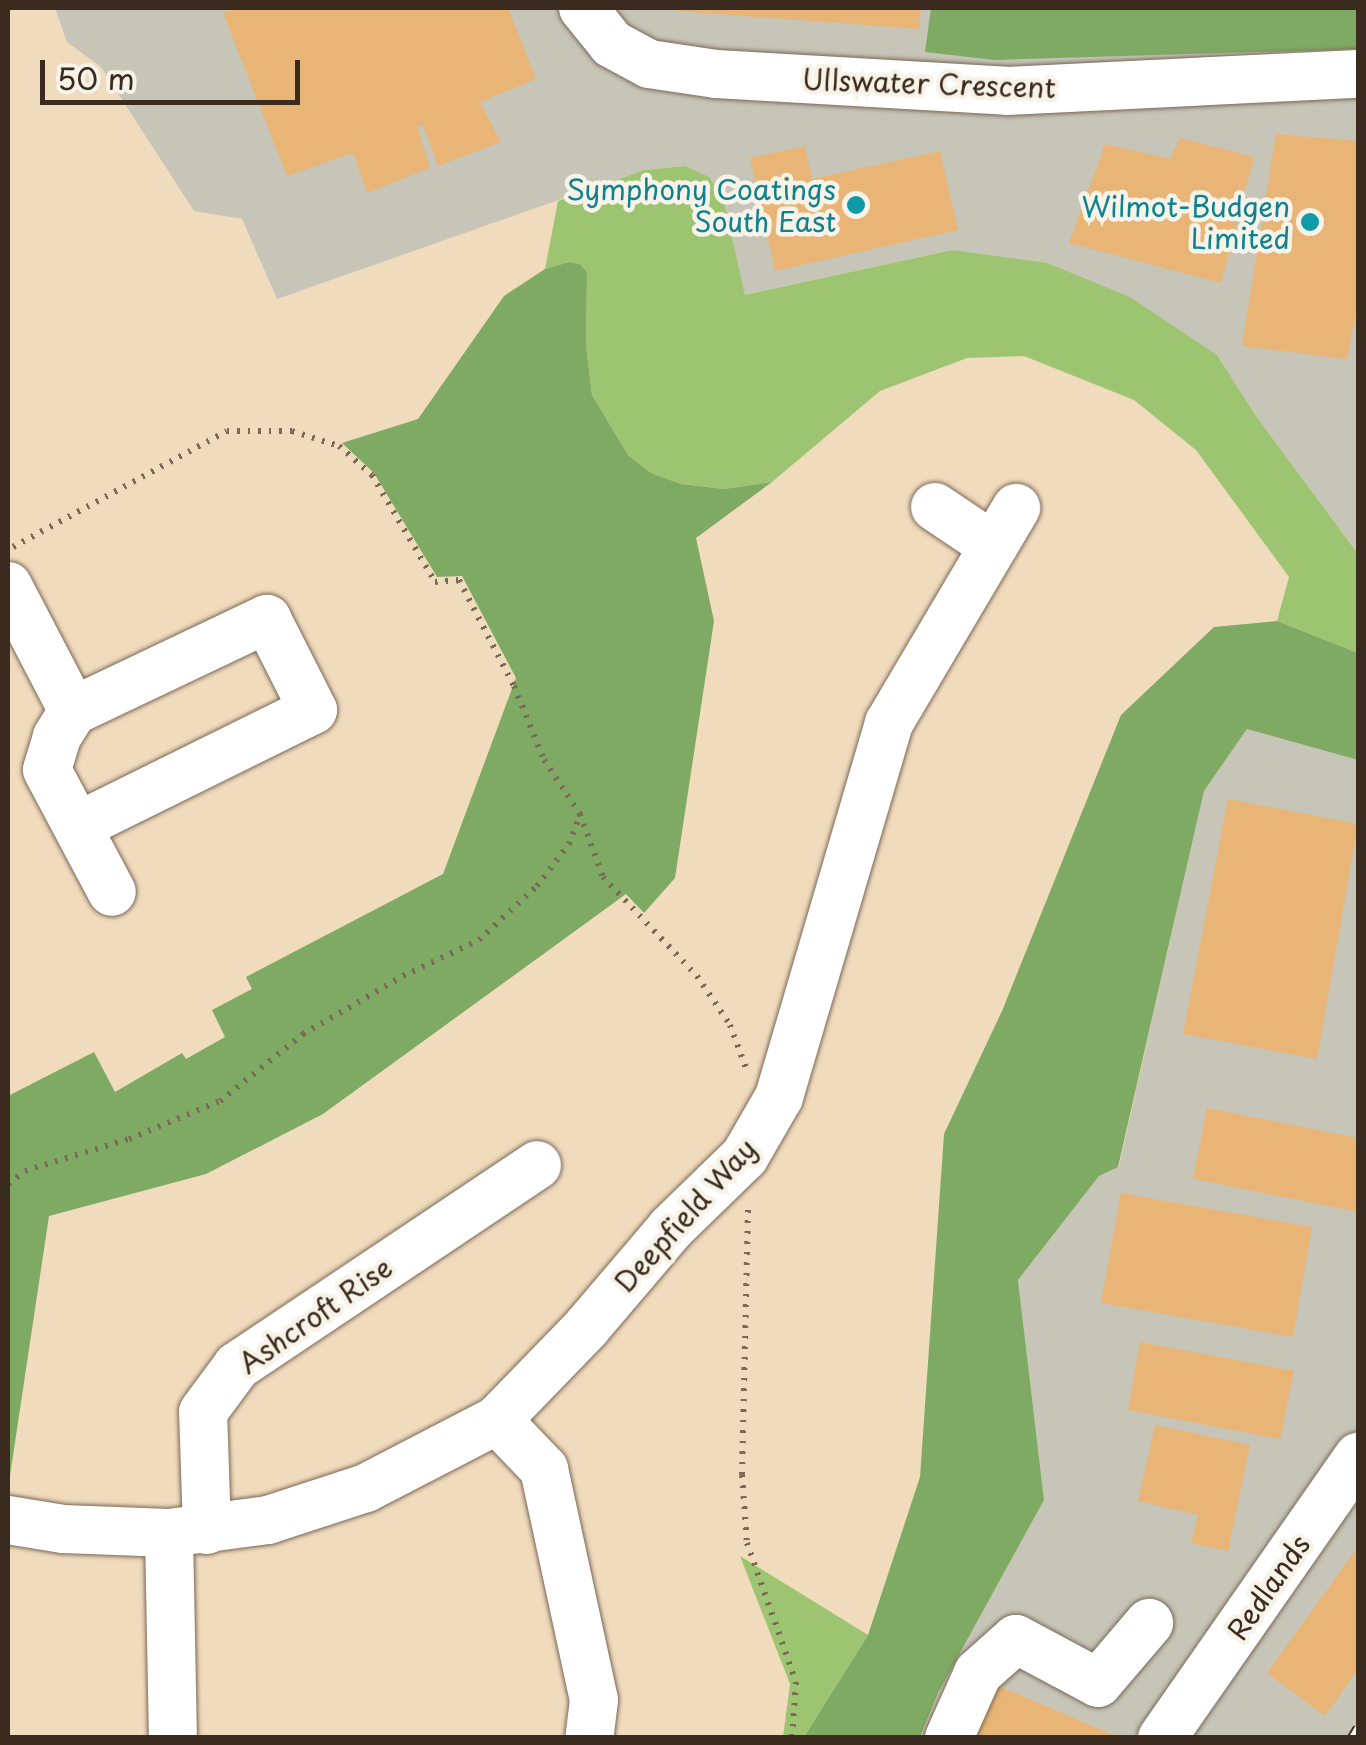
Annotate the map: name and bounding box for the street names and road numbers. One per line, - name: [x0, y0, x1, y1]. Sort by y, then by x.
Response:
- street label: Ullswater Crescent: [801, 62, 1057, 104]
- street label: Deepfield Way: [607, 1132, 763, 1298]
- street label: Ashcroft Rise: [232, 1250, 398, 1380]
- street label: Redlands: [1220, 1528, 1316, 1646]

